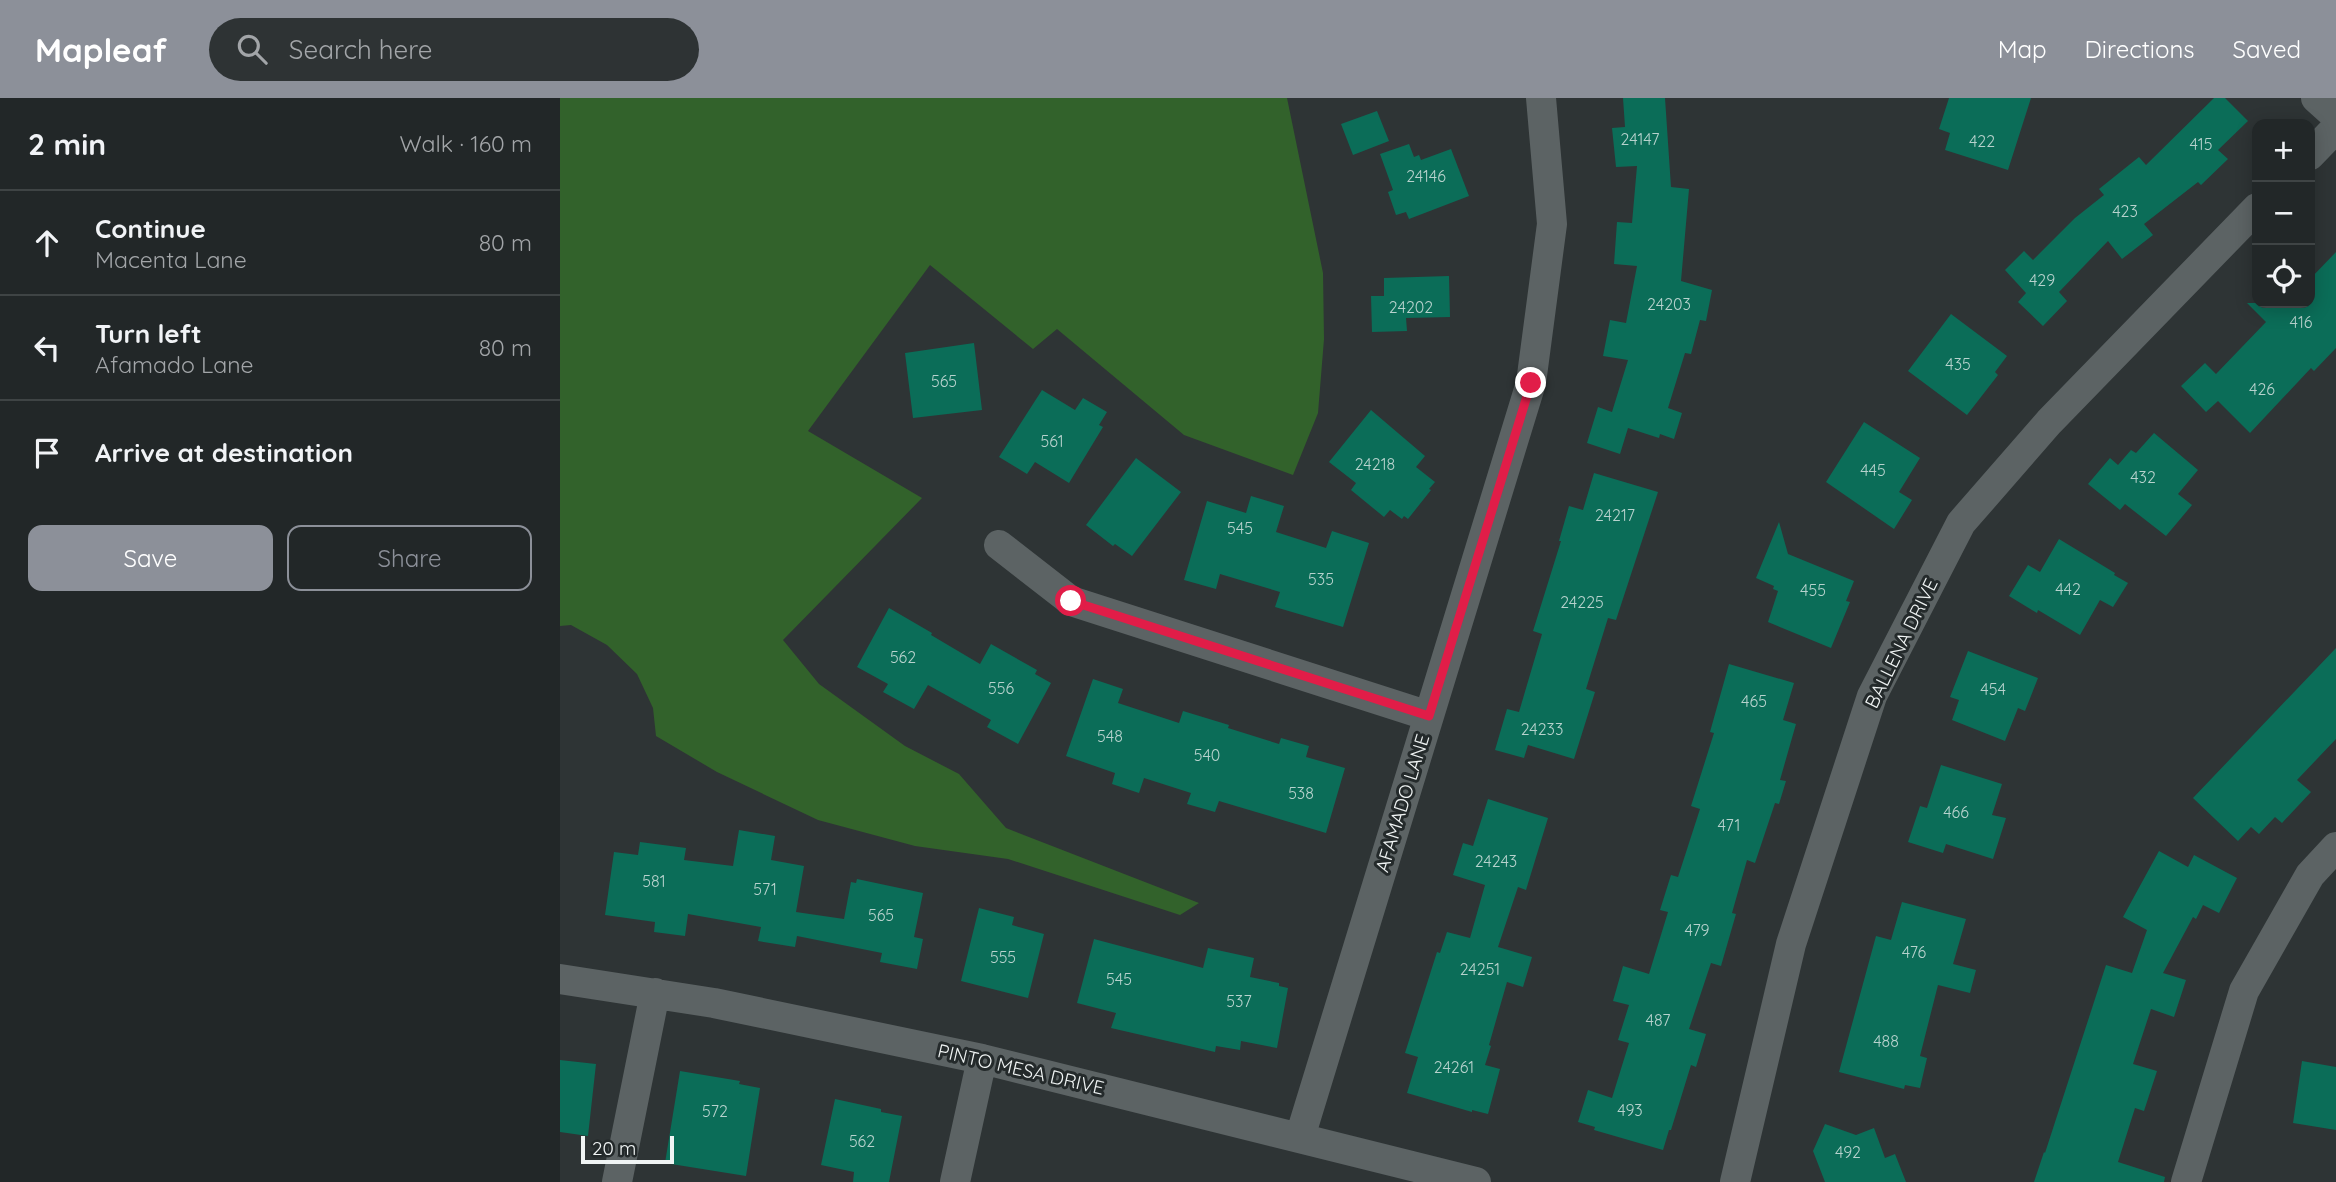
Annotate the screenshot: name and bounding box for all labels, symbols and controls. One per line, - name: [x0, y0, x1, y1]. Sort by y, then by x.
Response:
- search box: [209, 18, 699, 81]
- text: Mapleaf: [35, 29, 167, 70]
- icon: search: [233, 30, 271, 68]
- text: Search here: [289, 33, 432, 66]
- text: Map: [1998, 34, 2047, 64]
- text: Directions: [2085, 34, 2195, 64]
- text: Saved: [2233, 34, 2301, 64]
- map controls: [2252, 119, 2315, 308]
- button: +: [2252, 119, 2315, 182]
- text: 2 min: [28, 125, 106, 163]
- text: Walk · 160 m: [400, 129, 532, 158]
- house number: 24147: [1621, 129, 1659, 149]
- house number: 422: [1969, 131, 1995, 151]
- house number: 415: [2190, 134, 2212, 154]
- house number: 24146: [1406, 166, 1446, 186]
- button: −: [2252, 182, 2315, 245]
- house number: 423: [2112, 201, 2138, 221]
- text: Continue: [95, 212, 206, 245]
- icon: ahead: [28, 224, 66, 262]
- text: 80 m: [479, 228, 532, 257]
- text: Macenta Lane: [95, 245, 247, 274]
- button: locate: [2252, 245, 2315, 308]
- house number: 429: [2029, 270, 2055, 290]
- house number: 24203: [1647, 294, 1691, 314]
- house number: 24202: [1389, 297, 1433, 317]
- house number: 416: [2290, 312, 2313, 332]
- text: Turn left: [95, 317, 202, 350]
- icon: left: [28, 329, 66, 367]
- text: 80 m: [479, 333, 532, 362]
- text: Afamado Lane: [95, 350, 254, 379]
- house number: 435: [1945, 354, 1971, 374]
- route end: [1515, 367, 1546, 398]
- house number: 565: [931, 371, 957, 391]
- house number: 426: [2249, 379, 2275, 399]
- house number: 561: [1040, 431, 1064, 451]
- icon: arrive: [28, 434, 66, 472]
- text: Arrive at destination: [95, 436, 353, 469]
- house number: 24218: [1355, 454, 1395, 474]
- house number: 445: [1860, 460, 1886, 480]
- house number: 432: [2130, 467, 2156, 487]
- house number: 24217: [1595, 505, 1635, 525]
- house number: 545: [1227, 518, 1253, 538]
- button: Save: [28, 525, 273, 591]
- button: Share: [287, 525, 532, 591]
- house number: 535: [1308, 569, 1334, 589]
- street label: BALLENA DRIVE: [1859, 574, 1943, 712]
- house number: 442: [2055, 579, 2081, 599]
- house number: 455: [1800, 580, 1826, 600]
- route start: [1055, 585, 1086, 616]
- house number: 24225: [1560, 592, 1604, 612]
- house number: 562: [890, 647, 916, 667]
- house number: 556: [988, 678, 1014, 698]
- house number: 454: [1980, 679, 2006, 699]
- house number: 465: [1741, 691, 1767, 711]
- house number: 24233: [1521, 719, 1563, 739]
- house number: 548: [1097, 726, 1123, 746]
- street label: AFAMADO LANE: [1370, 731, 1434, 875]
- house number: 540: [1194, 745, 1220, 765]
- house number: 538: [1288, 783, 1314, 803]
- house number: 466: [1943, 802, 1969, 822]
- house number: 471: [1718, 815, 1740, 835]
- house number: 24243: [1475, 851, 1517, 871]
- house number: 581: [642, 871, 666, 891]
- house number: 571: [753, 879, 777, 899]
- house number: 565: [868, 905, 894, 925]
- house number: 479: [1684, 920, 1710, 940]
- house number: 476: [1902, 942, 1927, 962]
- house number: 555: [990, 947, 1016, 967]
- house number: 24251: [1460, 959, 1500, 979]
- house number: 545: [1106, 969, 1132, 989]
- house number: 537: [1226, 991, 1252, 1011]
- house number: 487: [1646, 1010, 1670, 1030]
- house number: 488: [1873, 1031, 1899, 1051]
- street label: PINTO MESA DRIVE: [935, 1038, 1107, 1100]
- house number: 24261: [1434, 1057, 1474, 1077]
- house number: 493: [1617, 1100, 1643, 1120]
- house number: 572: [702, 1101, 728, 1121]
- house number: 562: [849, 1131, 875, 1151]
- scale bar: [581, 1133, 674, 1165]
- text: 20 m: [592, 1136, 636, 1160]
- house number: 492: [1835, 1142, 1861, 1162]

